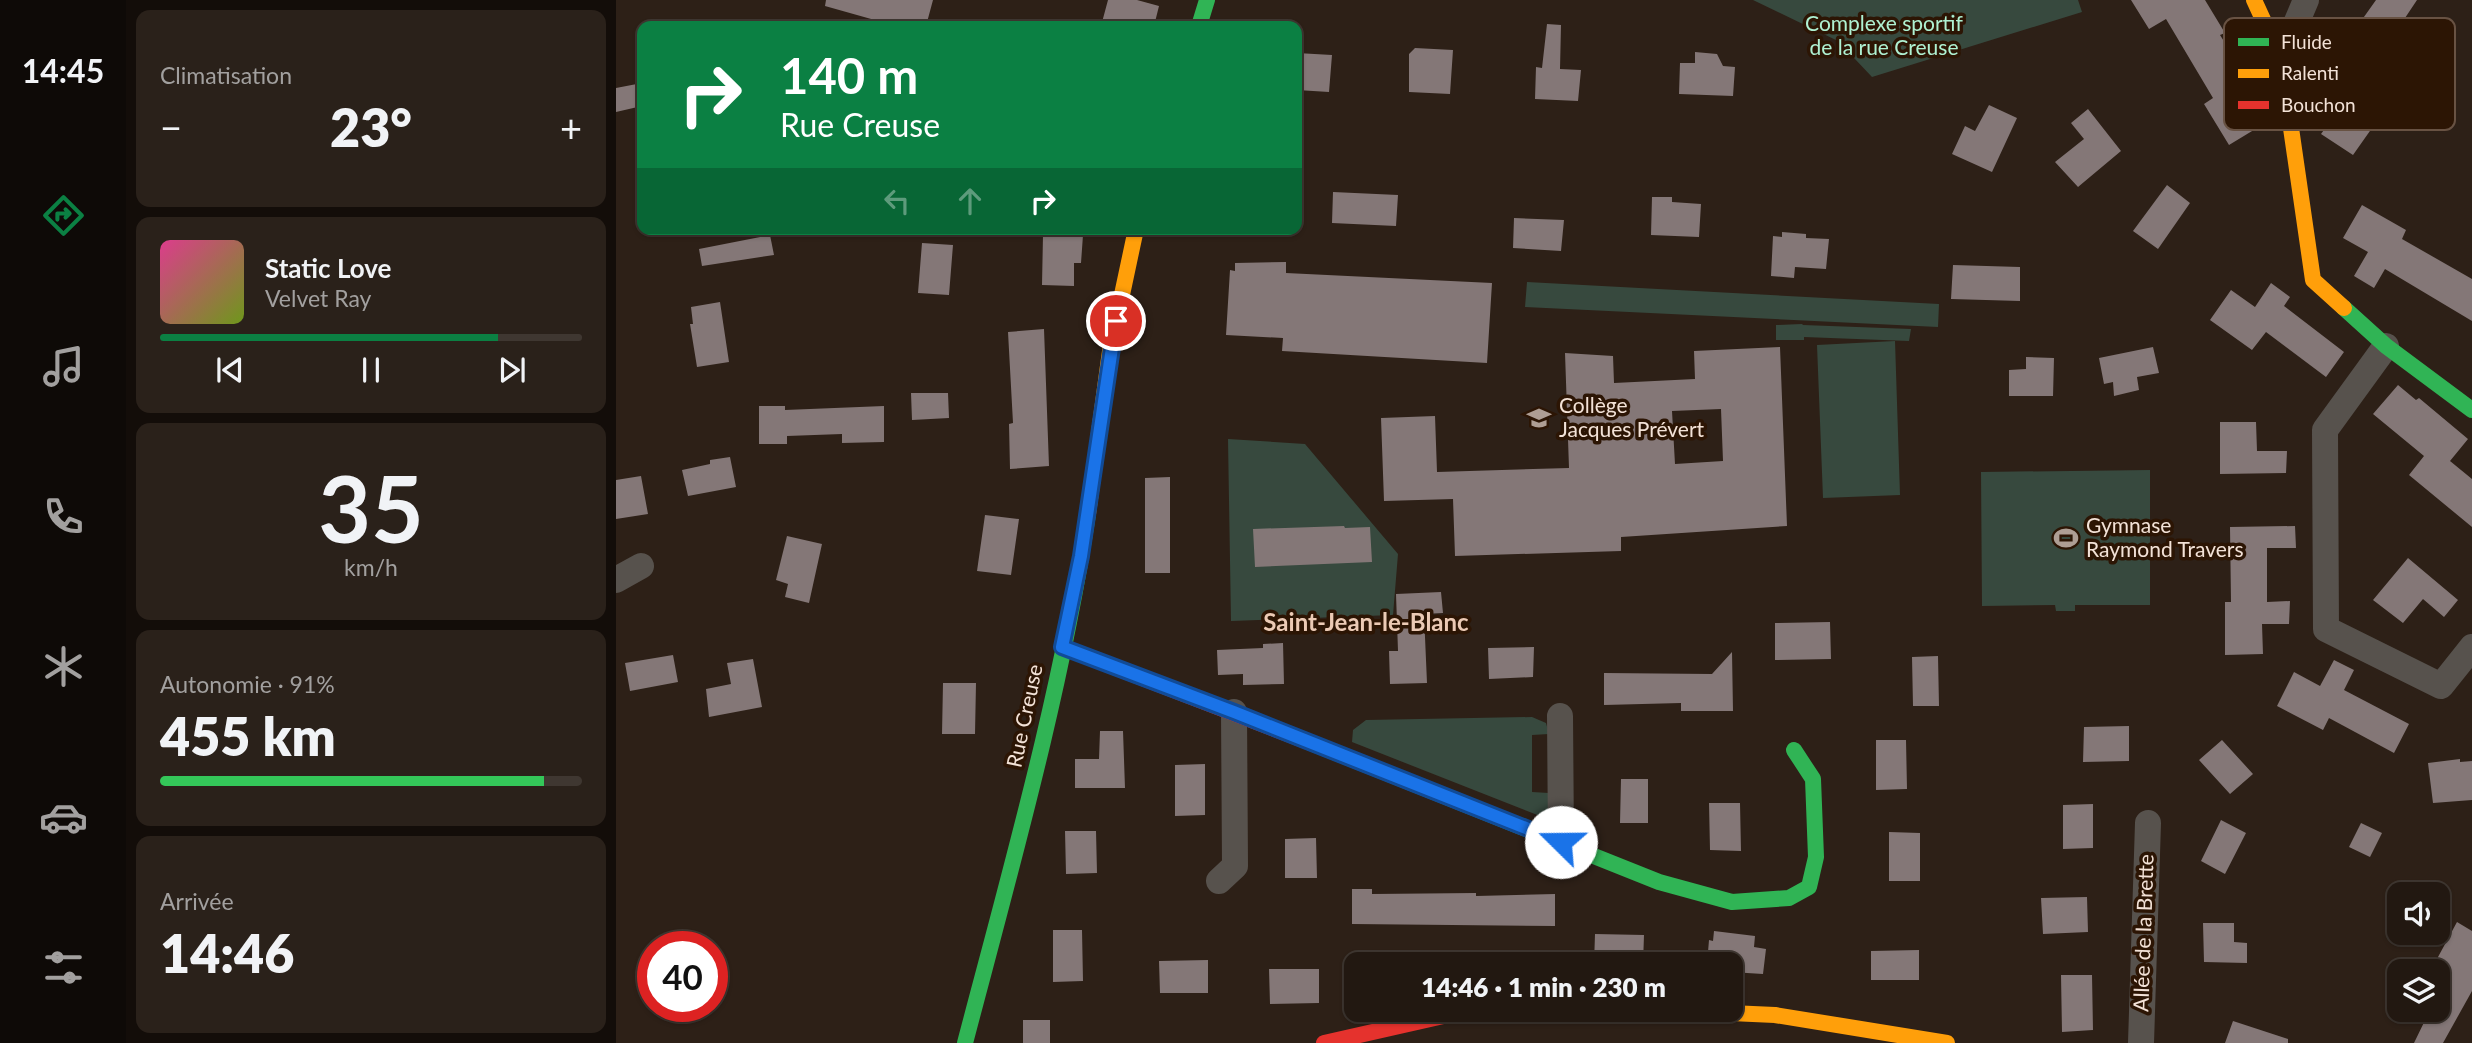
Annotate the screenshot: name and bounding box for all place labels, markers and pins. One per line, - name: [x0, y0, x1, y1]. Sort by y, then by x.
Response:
- pin: [1086, 291, 1146, 351]
- place label: Collège Jacques Prévert: [1559, 392, 1705, 441]
- school or university icon: Collège Jacques Prévert: [1525, 404, 1553, 432]
- place label: Gymnase Raymond Travers: [2086, 512, 2244, 561]
- sports icon: Gymnase Raymond Travers: [2052, 524, 2080, 552]

